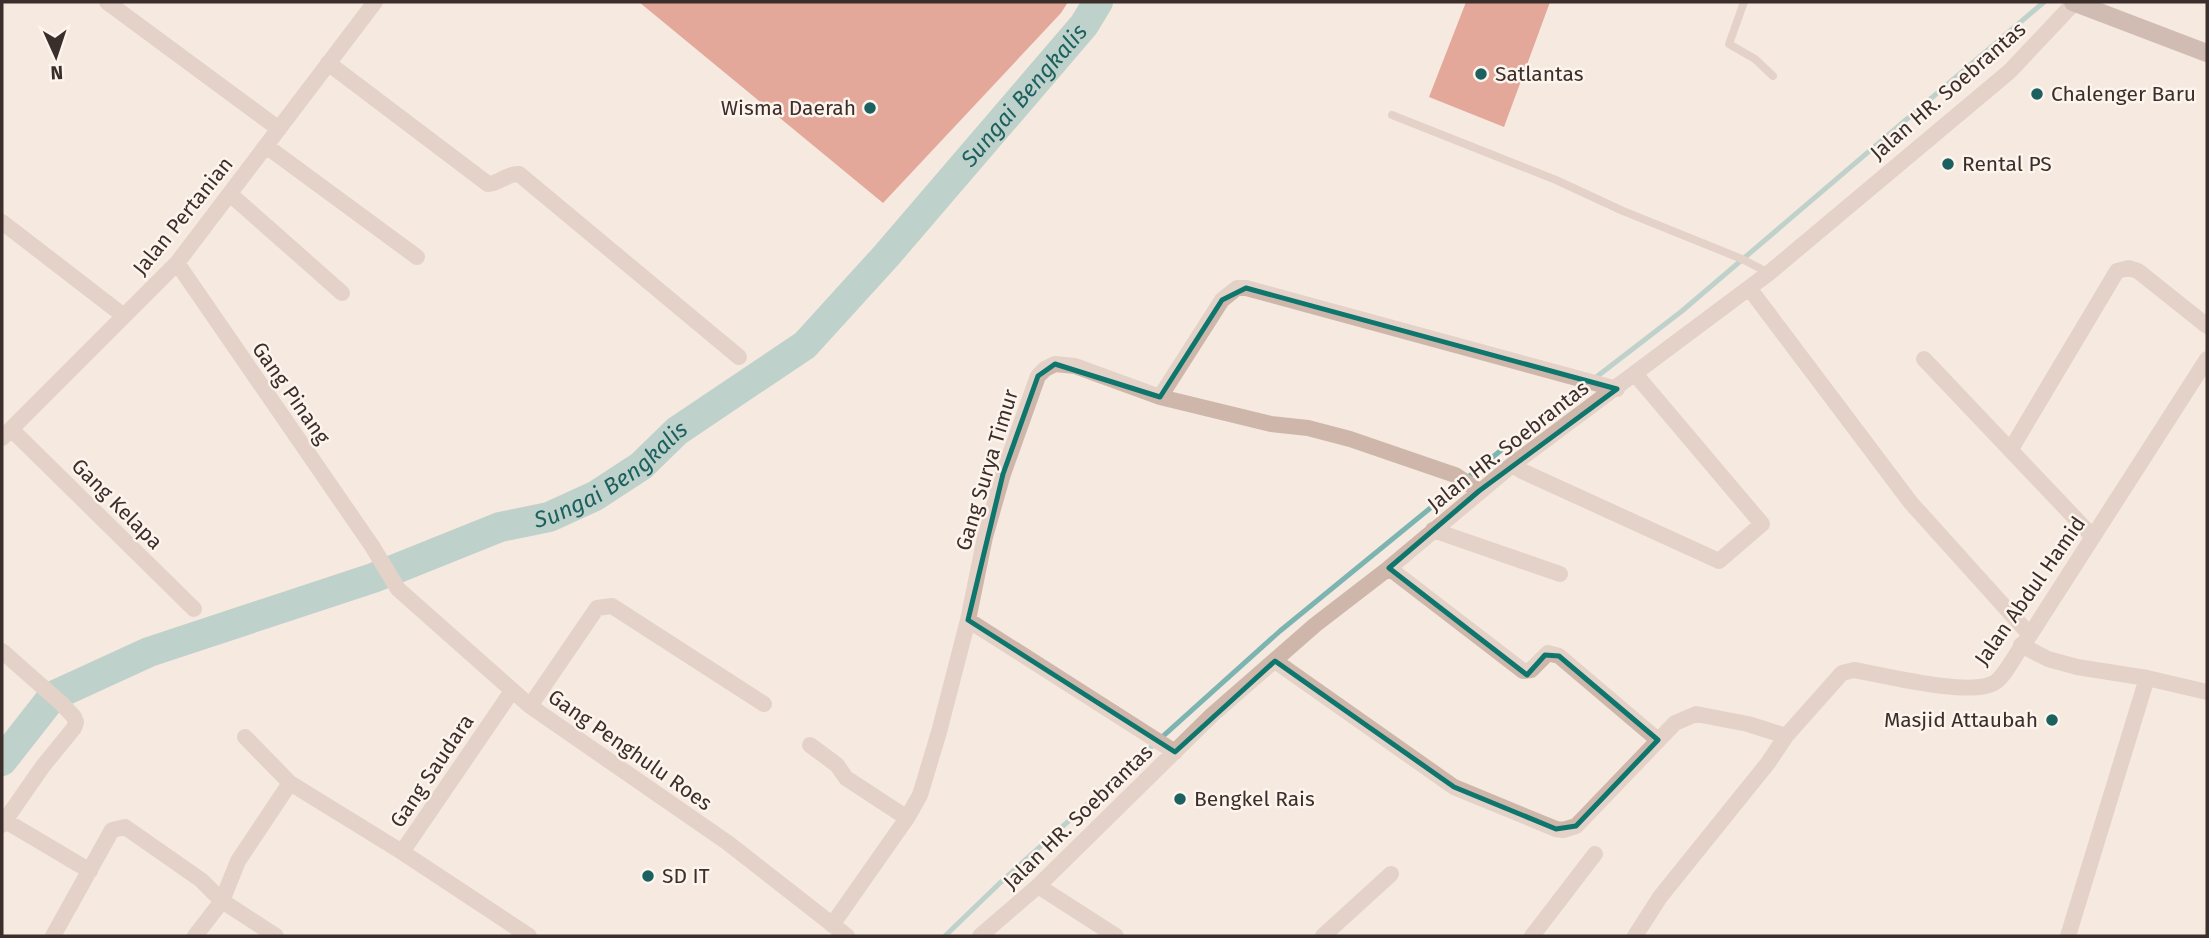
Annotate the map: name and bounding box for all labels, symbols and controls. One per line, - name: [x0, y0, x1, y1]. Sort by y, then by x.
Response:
- street label: Jalan HR. Soebrantas: [1865, 16, 2031, 166]
- water label: Sungai Bengkalis: [954, 18, 1093, 173]
- north arrow: [21, 21, 91, 91]
- text: N: [50, 61, 64, 84]
- place label: Satlantas: [1495, 61, 1584, 87]
- marker: Satlantas: [1473, 66, 1489, 82]
- place label: Chalenger Baru: [2051, 81, 2196, 107]
- marker: Chalenger Baru: [2029, 86, 2045, 102]
- place label: Wisma Daerah: [721, 95, 856, 121]
- marker: Wisma Daerah: [862, 100, 878, 116]
- place label: Rental PS: [1962, 151, 2052, 177]
- street label: Jalan Pertanian: [127, 152, 239, 280]
- marker: Rental PS: [1940, 156, 1956, 172]
- street label: Gang Pinang: [246, 337, 336, 449]
- street label: Jalan HR. Soebrantas: [1422, 375, 1594, 517]
- street label: Gang Surya Timur: [950, 386, 1024, 554]
- water label: Sungai Bengkalis: [531, 414, 693, 534]
- street label: Gang Kelapa: [66, 453, 168, 555]
- street label: Jalan Abdul Hamid: [1969, 511, 2091, 671]
- street label: Gang Penghulu Roes: [543, 684, 717, 816]
- place label: Masjid Attaubah: [1884, 707, 2038, 733]
- street label: Gang Saudara: [384, 709, 480, 833]
- marker: Masjid Attaubah: [2044, 712, 2060, 728]
- street label: Jalan HR. Soebrantas: [998, 739, 1158, 895]
- place label: Bengkel Rais: [1194, 786, 1315, 812]
- marker: Bengkel Rais: [1172, 791, 1188, 807]
- place label: SD IT: [662, 863, 710, 889]
- marker: SD IT: [640, 868, 656, 884]

